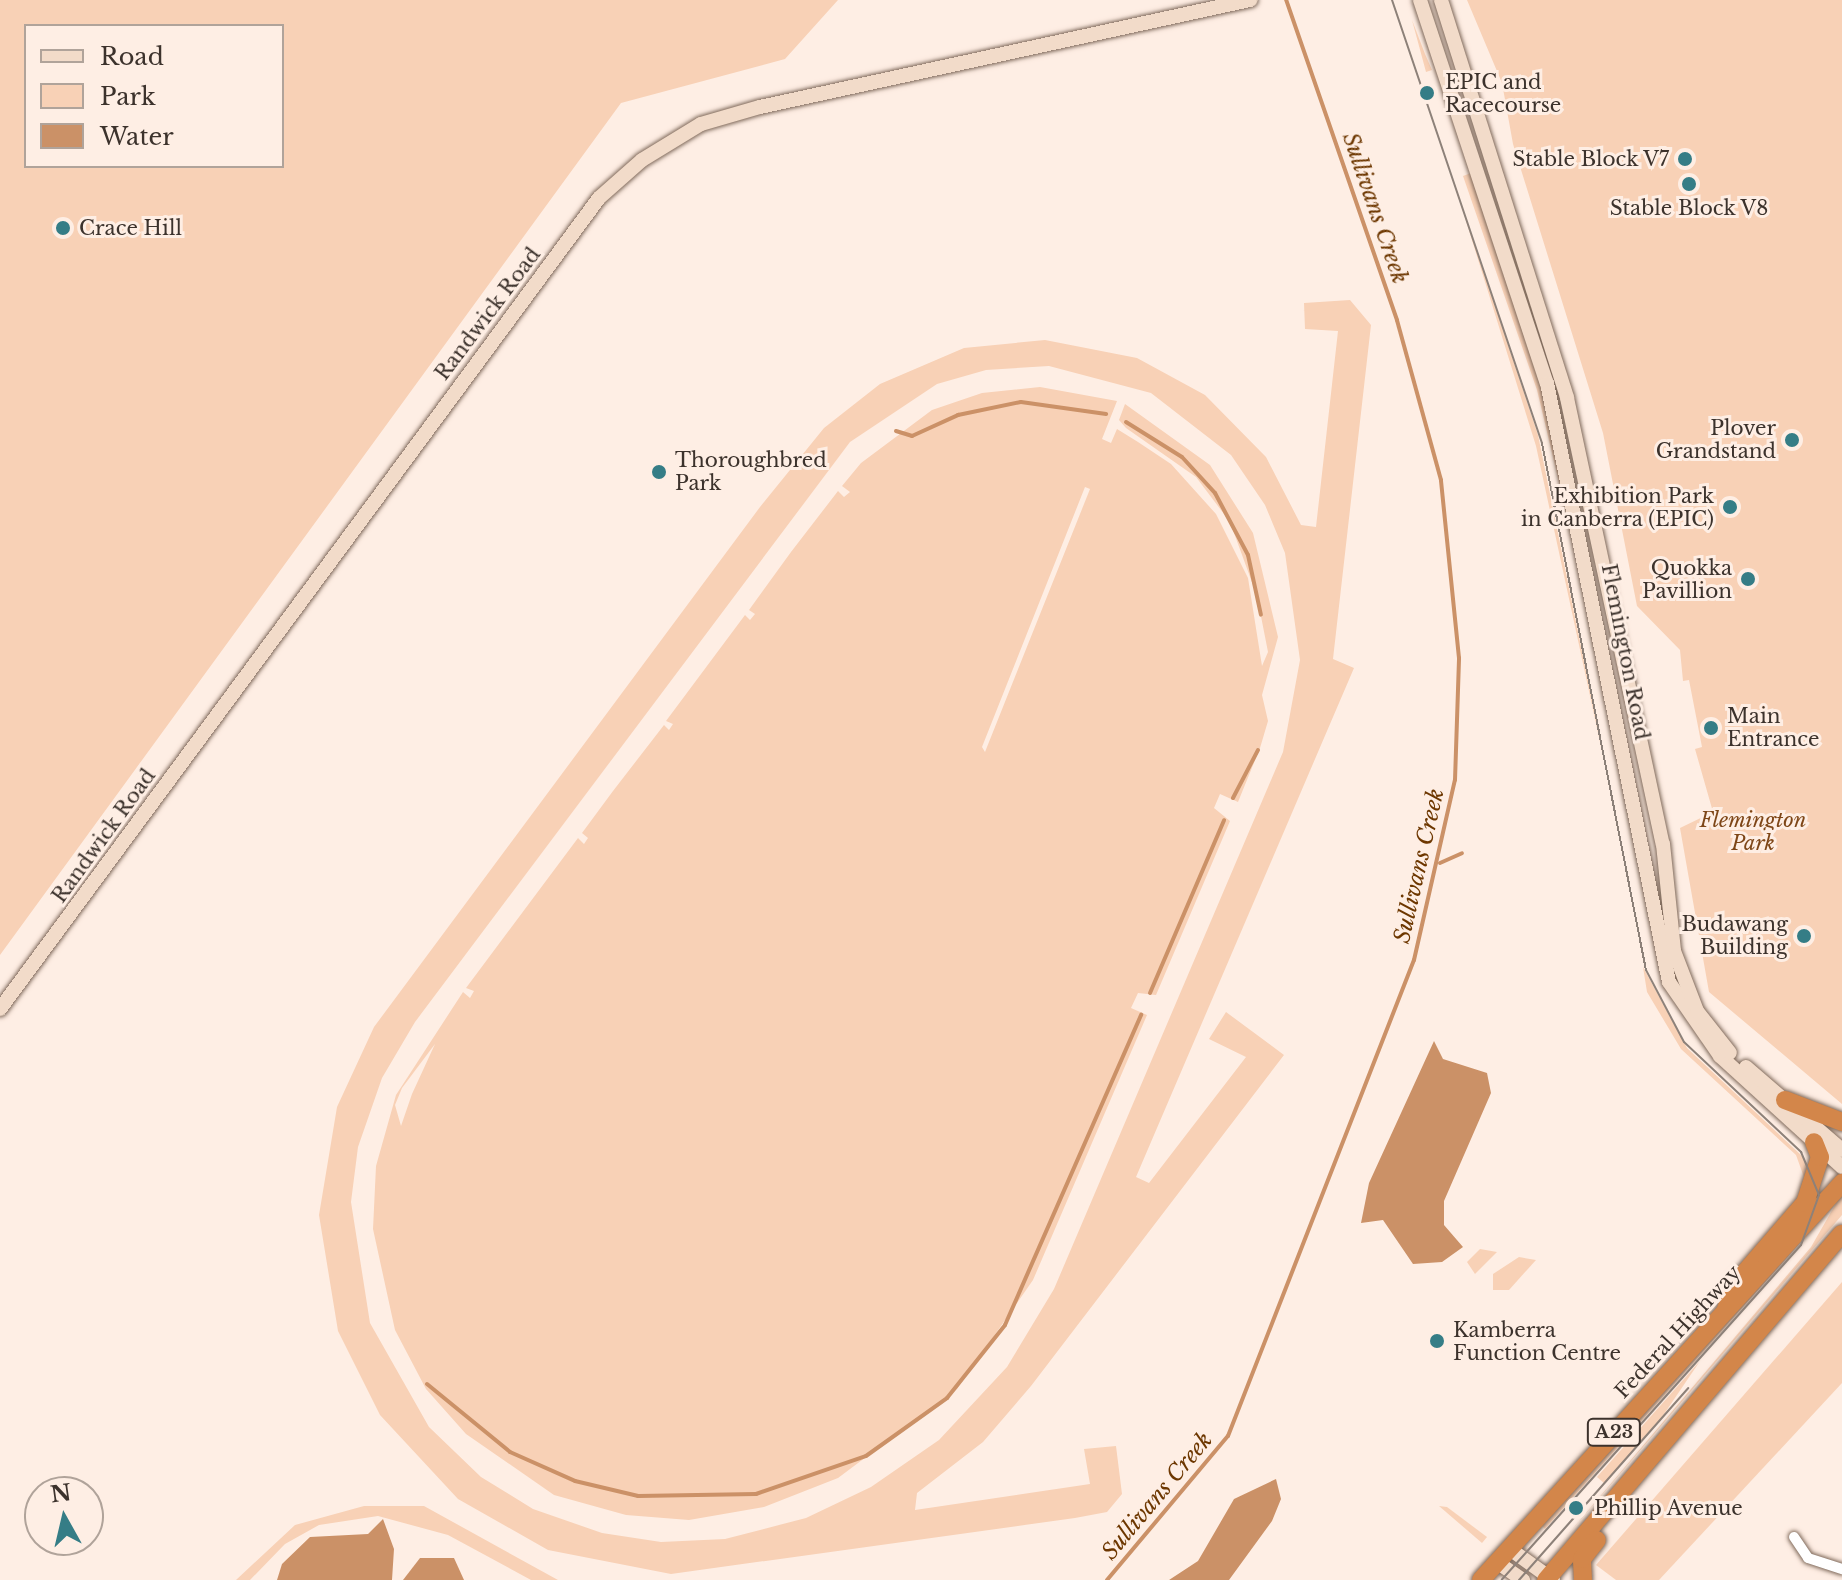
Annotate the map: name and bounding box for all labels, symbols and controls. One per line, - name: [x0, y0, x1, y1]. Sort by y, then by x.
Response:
- legend: [24, 24, 284, 168]
- text: Road: [100, 42, 164, 71]
- place label: EPIC and Racecourse: [1445, 70, 1561, 117]
- text: Park: [100, 82, 156, 111]
- marker: EPIC and Racecourse: [1416, 82, 1438, 104]
- text: Water: [100, 122, 174, 151]
- water label: Sullivans Creek: [1337, 129, 1413, 287]
- place label: Stable Block V7: [1511, 147, 1669, 171]
- marker: Stable Block V7: [1676, 150, 1694, 168]
- marker: Stable Block V8: [1680, 175, 1698, 193]
- place label: Stable Block V8: [1609, 196, 1769, 220]
- place label: Crace Hill: [79, 216, 182, 240]
- marker: Crace Hill: [54, 219, 72, 237]
- street label: Randwick Road: [430, 243, 546, 385]
- place label: Plover Grandstand: [1656, 416, 1776, 463]
- marker: Plover Grandstand: [1783, 431, 1801, 449]
- place label: Thoroughbred Park: [675, 448, 827, 495]
- marker: Thoroughbred Park: [650, 463, 668, 481]
- place label: Exhibition Park in Canberra (EPIC): [1521, 484, 1714, 531]
- marker: Exhibition Park in Canberra (EPIC): [1721, 498, 1739, 516]
- place label: Quokka Pavillion: [1642, 556, 1732, 603]
- street label: Flemington Road: [1596, 562, 1654, 742]
- marker: Quokka Pavillion: [1739, 570, 1757, 588]
- place label: Main Entrance: [1727, 704, 1819, 751]
- marker: Main Entrance: [1702, 719, 1720, 737]
- street label: Randwick Road: [47, 764, 161, 908]
- water label: Sullivans Creek: [1388, 786, 1450, 946]
- park label: Flemington Park: [1700, 809, 1806, 856]
- place label: Budawang Building: [1682, 912, 1788, 959]
- marker: Budawang Building: [1795, 927, 1813, 945]
- street label: Federal Highway: [1610, 1261, 1746, 1403]
- place label: Kamberra Function Centre: [1453, 1318, 1621, 1365]
- marker: Kamberra Function Centre: [1428, 1332, 1446, 1350]
- road number: A23: [1586, 1418, 1642, 1446]
- water label: Sullivans Creek: [1096, 1427, 1218, 1565]
- north arrow: [24, 1476, 104, 1556]
- text: N: [49, 1479, 73, 1509]
- place label: Phillip Avenue: [1594, 1496, 1744, 1520]
- marker: Phillip Avenue: [1565, 1497, 1587, 1519]

